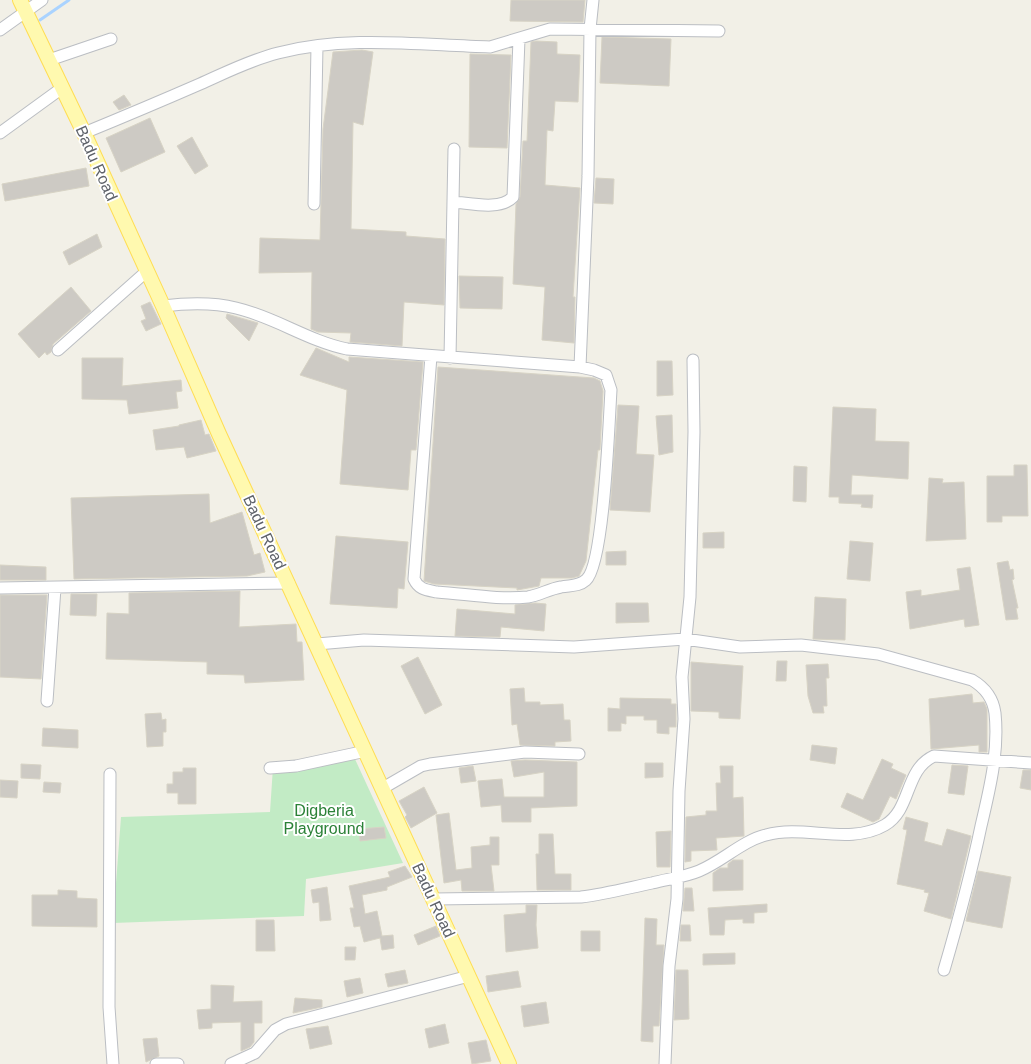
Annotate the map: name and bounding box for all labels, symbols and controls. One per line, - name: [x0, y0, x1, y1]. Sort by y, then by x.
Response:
- street label: Badu Road: [72, 123, 121, 203]
- street label: Badu Road: [240, 492, 289, 572]
- park label: Digberia Playground: [284, 802, 364, 837]
- street label: Badu Road: [409, 860, 458, 940]

